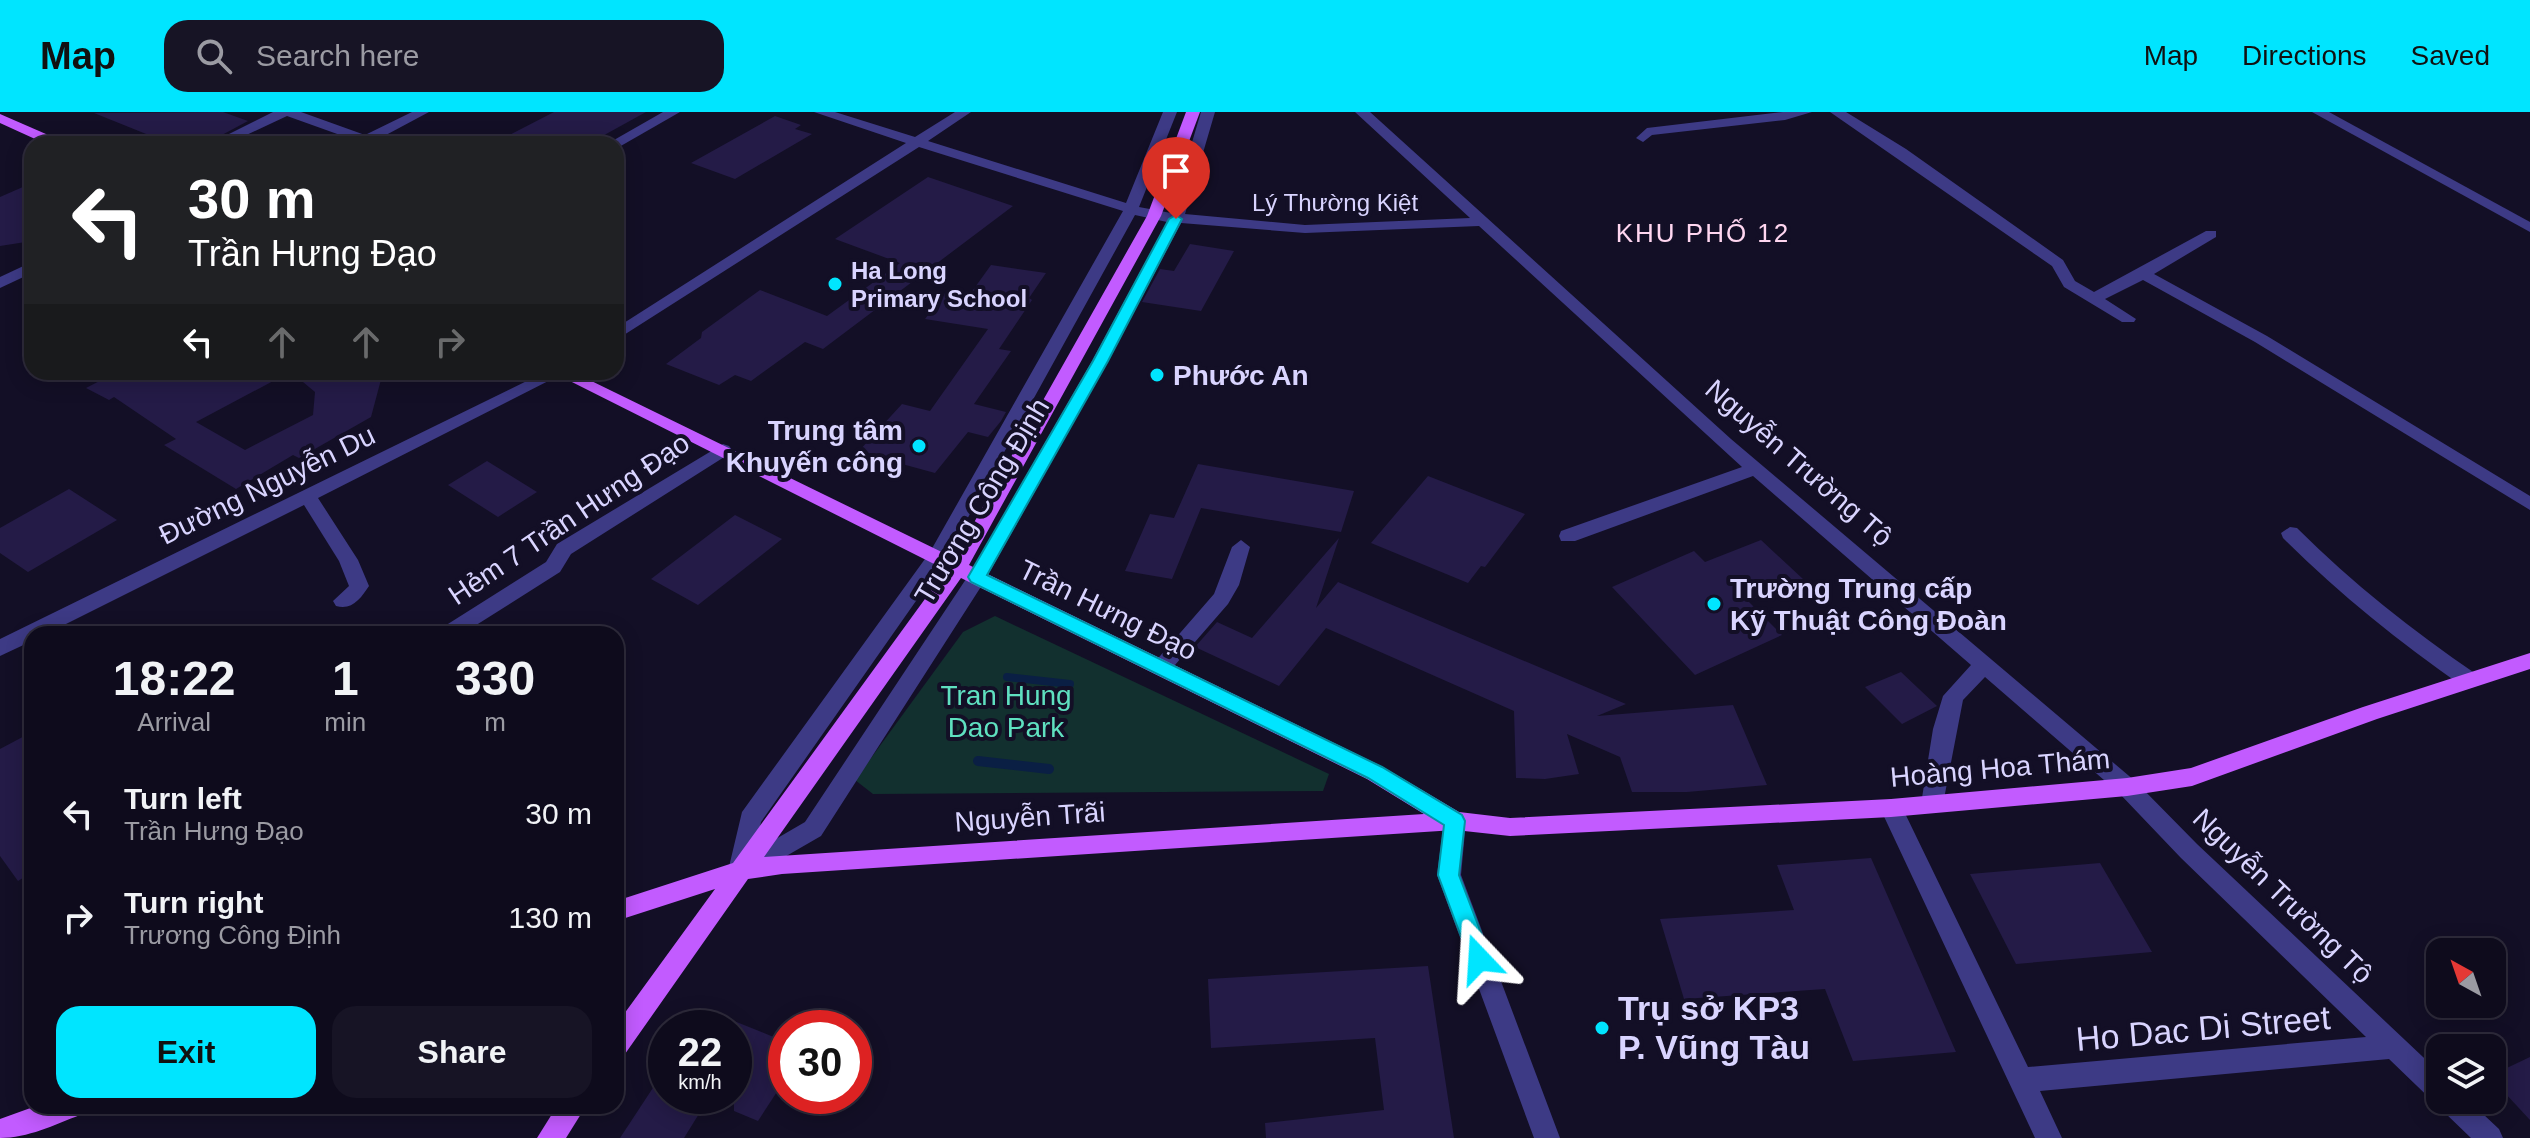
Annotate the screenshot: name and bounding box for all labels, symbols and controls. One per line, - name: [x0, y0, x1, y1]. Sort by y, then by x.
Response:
- search box: [164, 20, 724, 92]
- icon: search: [192, 34, 236, 78]
- text: Map: [40, 35, 116, 77]
- text: Search here: [256, 39, 419, 72]
- text: Map: [2144, 40, 2198, 71]
- text: Directions: [2242, 40, 2367, 71]
- text: Saved: [2411, 40, 2490, 71]
- pin: [1142, 137, 1210, 219]
- icon: arrive: [1154, 149, 1198, 193]
- text: 30 m: [188, 167, 316, 230]
- icon: left: [56, 168, 160, 272]
- street label: Lý Thường Kiệt: [1252, 189, 1418, 216]
- district label: KHU PHỐ 12: [1616, 218, 1790, 248]
- text: Trần Hưng Đạo: [188, 233, 437, 274]
- place label: Ha Long Primary School: [851, 257, 1027, 312]
- marker: Ha Long Primary School: [826, 275, 844, 293]
- icon: left: [176, 320, 220, 364]
- icon: ahead: [260, 320, 304, 364]
- icon: ahead: [344, 320, 388, 364]
- icon: right: [428, 320, 472, 364]
- place label: Phước An: [1173, 360, 1309, 391]
- marker: Phước An: [1148, 366, 1166, 384]
- street label: Nguyễn Trường Tộ: [1699, 373, 1899, 553]
- street label: Trương Công Định: [909, 393, 1055, 609]
- place label: Trung tâm Khuyến công: [726, 415, 903, 478]
- street label: Đường Nguyễn Du: [154, 419, 380, 551]
- street label: Hẻm 7 Trần Hưng Đạo: [443, 427, 695, 611]
- marker: Trung tâm Khuyến công: [910, 437, 928, 455]
- street label: Trần Hưng Đạo: [1014, 554, 1202, 666]
- place label: Trường Trung cấp Kỹ Thuật Công Đoàn: [1730, 573, 2007, 636]
- marker: Trường Trung cấp Kỹ Thuật Công Đoàn: [1705, 595, 1723, 613]
- text: 18:22: [113, 652, 236, 705]
- text: 1: [332, 652, 359, 705]
- text: 330: [455, 652, 535, 705]
- park label: Tran Hung Dao Park: [940, 680, 1072, 743]
- text: Arrival: [137, 707, 211, 737]
- text: min: [324, 707, 366, 737]
- text: m: [484, 707, 506, 737]
- street label: Hoàng Hoa Thám: [1889, 743, 2111, 793]
- text: Turn left: [124, 782, 242, 815]
- icon: left: [56, 792, 100, 836]
- street label: Nguyễn Trãi: [954, 796, 1106, 838]
- text: 30 m: [525, 797, 592, 830]
- street label: Nguyễn Trường Tộ: [2187, 802, 2379, 990]
- text: Trần Hưng Đạo: [124, 816, 304, 846]
- text: Turn right: [124, 886, 263, 919]
- icon: right: [56, 896, 100, 940]
- text: 130 m: [509, 901, 592, 934]
- position arrow: [1437, 917, 1521, 1001]
- text: Trương Công Định: [124, 920, 341, 950]
- north arrow: [2426, 938, 2506, 1018]
- map controls: [2426, 938, 2506, 1114]
- place label: Trụ sở KP3 P. Vũng Tàu: [1618, 989, 1810, 1066]
- street label: Ho Dac Di Street: [2074, 998, 2332, 1058]
- button: Exit: [56, 1006, 316, 1098]
- button: Share: [332, 1006, 592, 1098]
- speed limit sign: 30: [768, 1010, 872, 1114]
- marker: Trụ sở KP3 P. Vũng Tàu: [1593, 1019, 1611, 1037]
- text: 22: [678, 1030, 722, 1074]
- button: layers: [2426, 1034, 2506, 1114]
- text: km/h: [678, 1071, 722, 1093]

